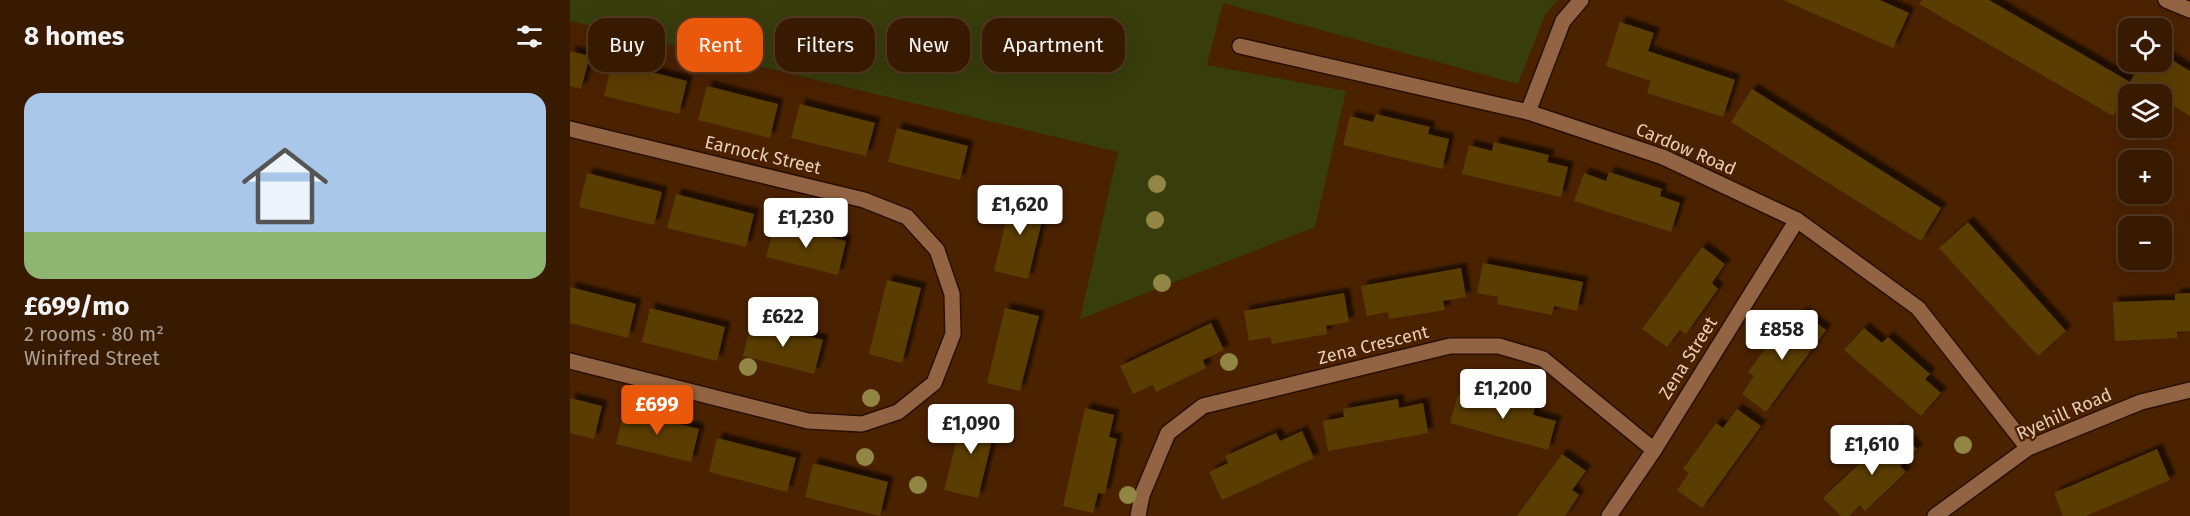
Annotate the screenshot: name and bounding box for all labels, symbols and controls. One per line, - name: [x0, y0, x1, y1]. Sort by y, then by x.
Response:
- chip: Buy: [588, 18, 665, 72]
- chip: Rent: [677, 18, 763, 72]
- chip: Filters: [775, 18, 875, 72]
- chip: New: [887, 18, 970, 72]
- chip: Apartment: [982, 18, 1125, 72]
- map controls: [2118, 18, 2172, 270]
- button: locate: [2118, 18, 2172, 72]
- icon: filters: [513, 20, 546, 53]
- text: 8 homes: [24, 21, 124, 52]
- button: layers: [2118, 84, 2172, 138]
- street label: Cardow Road: [1633, 118, 1739, 180]
- street label: Earnock Street: [703, 131, 824, 179]
- icon: home: [231, 132, 339, 240]
- button: +: [2118, 150, 2172, 204]
- pin: £1,620: [971, 185, 1069, 236]
- text: £1,620: [992, 192, 1048, 216]
- pin: £1,230: [757, 198, 855, 249]
- text: £1,230: [778, 205, 834, 229]
- button: −: [2118, 216, 2172, 270]
- text: £699/mo: [24, 291, 129, 322]
- pin: £622: [747, 297, 819, 348]
- text: £622: [762, 304, 804, 328]
- pin: £858: [1746, 310, 1818, 361]
- street label: Zena Street: [1654, 312, 1722, 403]
- text: £858: [1760, 317, 1804, 341]
- street label: Zena Crescent: [1315, 320, 1431, 369]
- text: 2 rooms · 80 m²: [24, 322, 164, 346]
- text: Winifred Street: [24, 346, 160, 370]
- pin: £1,200: [1454, 369, 1552, 420]
- text: £1,200: [1474, 376, 1532, 400]
- street label: Ryehill Road: [2013, 383, 2115, 445]
- pin: £699: [621, 385, 693, 436]
- text: £699: [635, 392, 679, 416]
- pin: £1,090: [922, 404, 1020, 455]
- text: £1,090: [942, 411, 1000, 435]
- pin: £1,610: [1823, 425, 1921, 476]
- text: £1,610: [1845, 432, 1900, 456]

